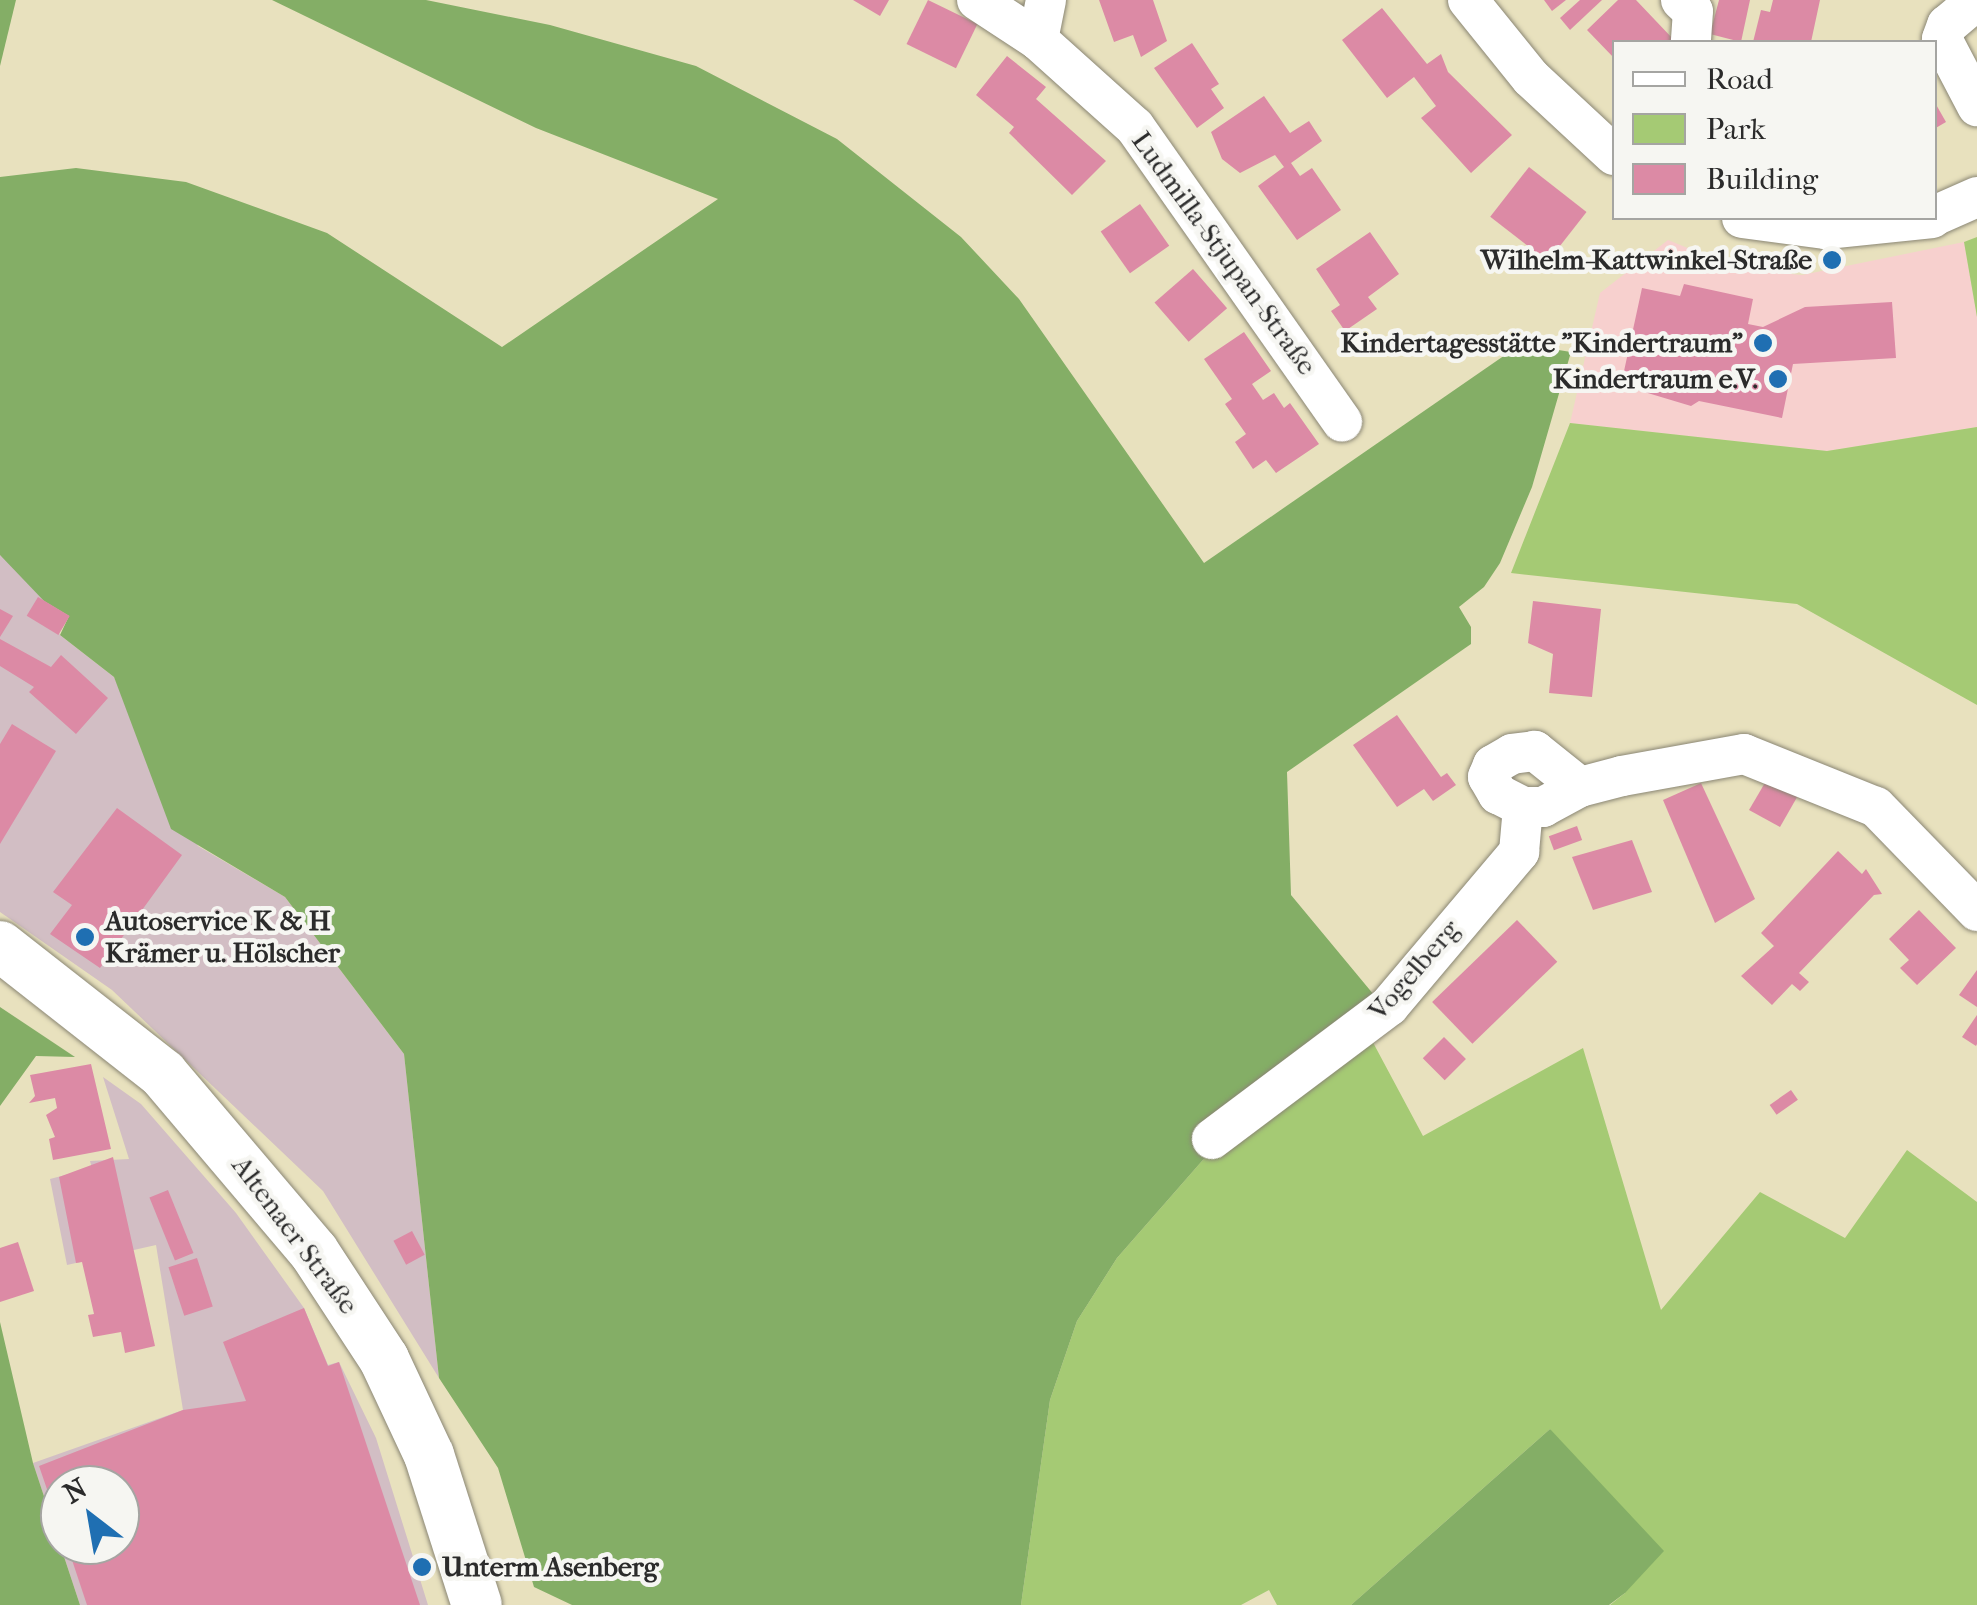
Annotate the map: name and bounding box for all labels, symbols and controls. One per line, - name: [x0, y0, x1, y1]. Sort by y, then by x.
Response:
- legend: [1612, 40, 1937, 220]
- text: Road: [1706, 62, 1773, 97]
- text: Park: [1706, 112, 1766, 147]
- street label: Ludmilla-Stjupan-Straße: [1124, 125, 1324, 381]
- text: Building: [1706, 162, 1818, 197]
- place label: Wilhelm-Kattwinkel-Straße: [1481, 243, 1812, 277]
- marker: Wilhelm-Kattwinkel-Straße: [1821, 249, 1843, 271]
- place label: Kindertagesstätte "Kindertraum": [1340, 326, 1743, 360]
- marker: Kindertagesstätte "Kindertraum": [1752, 332, 1774, 354]
- place label: Kindertraum e.V.: [1553, 362, 1758, 396]
- marker: Kindertraum e.V.: [1767, 368, 1789, 390]
- place label: Autoservice K & H Krämer u. Hölscher: [105, 904, 340, 970]
- street label: Vogelberg: [1361, 913, 1467, 1027]
- marker: Autoservice K & H Krämer u. Hölscher: [74, 926, 96, 948]
- street label: Altenaer Straße: [225, 1149, 365, 1321]
- north arrow: [40, 1465, 140, 1565]
- text: N: [58, 1471, 93, 1510]
- place label: Unterm Asenberg: [442, 1550, 659, 1584]
- marker: Unterm Asenberg: [411, 1556, 433, 1578]

